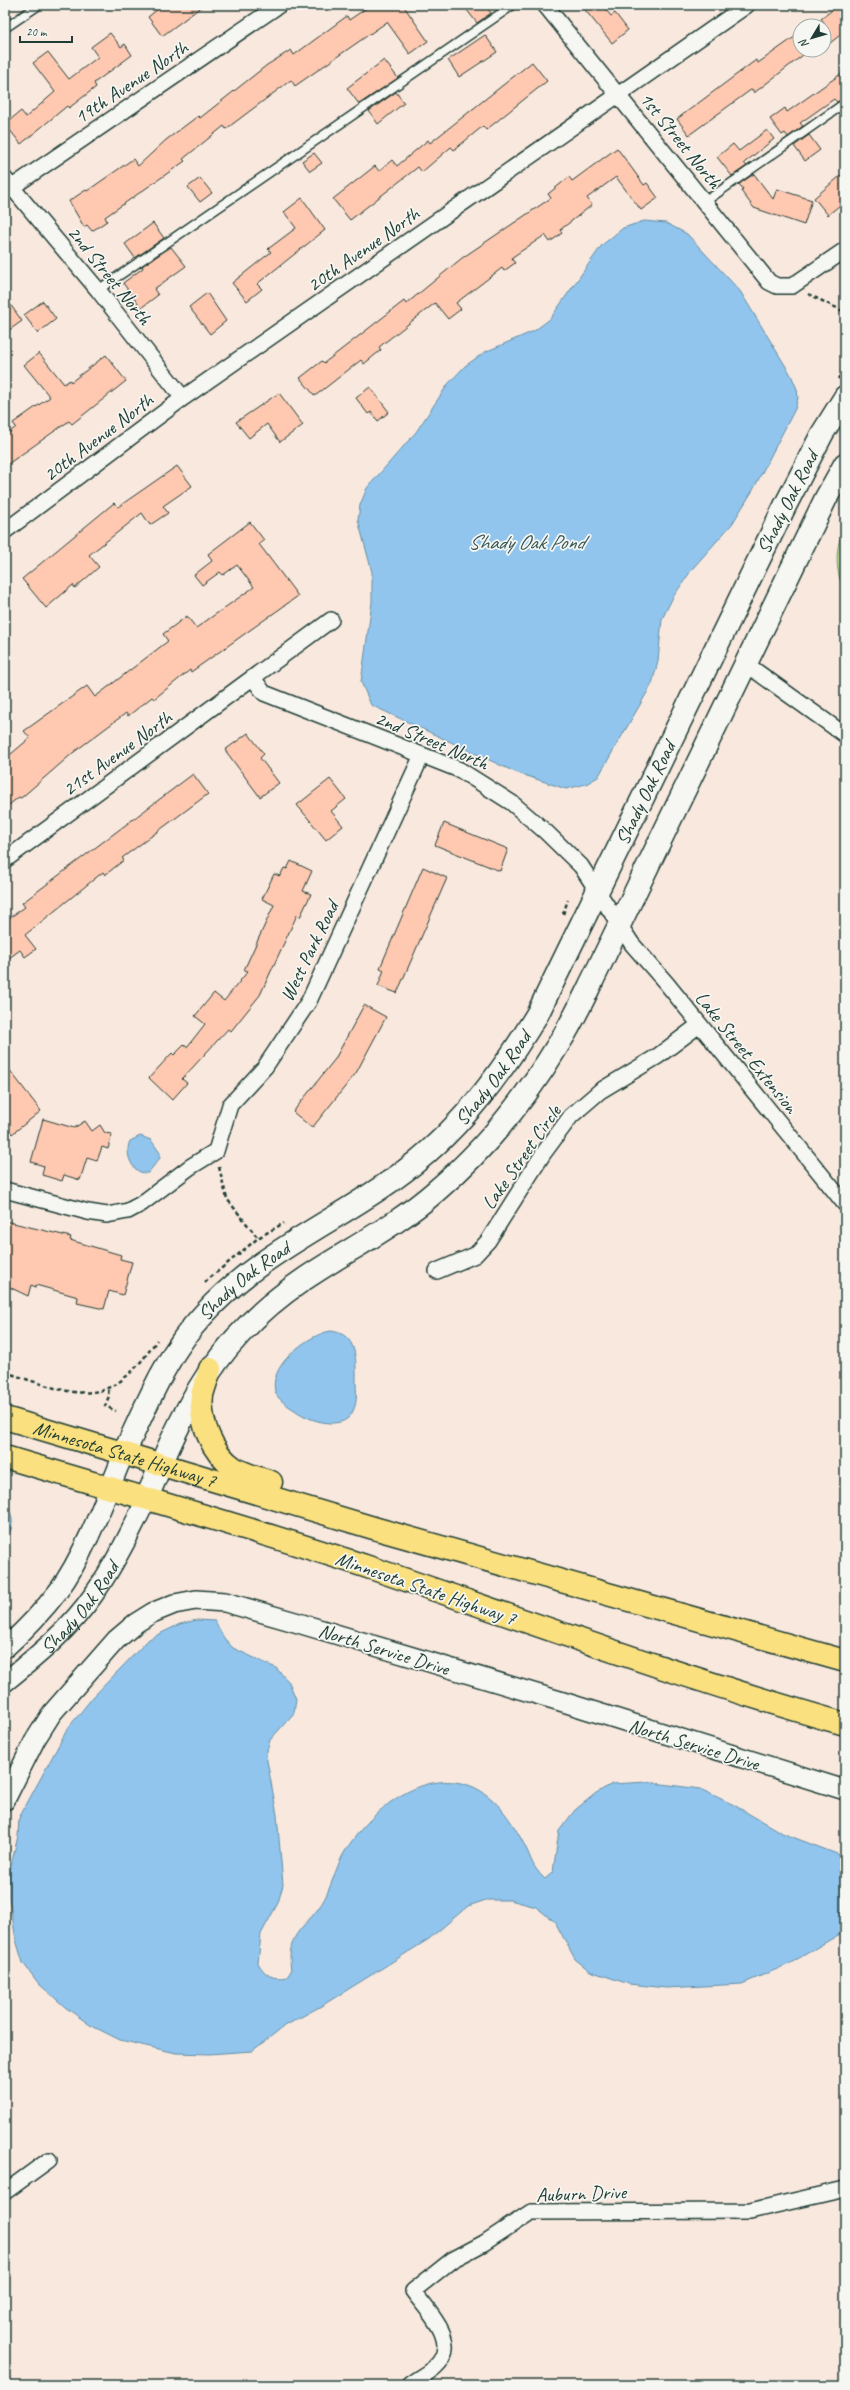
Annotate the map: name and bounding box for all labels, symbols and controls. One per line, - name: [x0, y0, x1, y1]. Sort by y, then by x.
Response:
- scale bar: [20, 18, 72, 44]
- north arrow: [792, 18, 832, 58]
- text: 20 m: [26, 24, 48, 40]
- street label: 19th Avenue North: [70, 34, 194, 130]
- text: N: [795, 35, 812, 51]
- street label: 1st Street North: [634, 87, 728, 194]
- street label: 20th Avenue North: [302, 200, 426, 297]
- street label: 2nd Street North: [62, 221, 158, 331]
- street label: 20th Avenue North: [38, 387, 160, 487]
- street label: Shady Oak Road: [751, 444, 825, 558]
- water label: Shady Oak Pond: [468, 529, 591, 555]
- street label: 21st Avenue North: [58, 704, 178, 802]
- street label: 2nd Street North: [371, 705, 493, 776]
- street label: Shady Oak Road: [610, 735, 683, 849]
- street label: West Park Road: [274, 894, 346, 1005]
- street label: Lake Street Extension: [690, 986, 804, 1119]
- street label: Shady Oak Road: [449, 1024, 538, 1131]
- street label: Lake Street Circle: [476, 1099, 567, 1214]
- street label: Shady Oak Road: [192, 1234, 297, 1326]
- street label: Minnesota State Highway 7: [30, 1415, 220, 1494]
- street label: Minnesota State Highway 7: [332, 1546, 520, 1631]
- street label: Shady Oak Road: [35, 1554, 126, 1659]
- street label: North Service Drive: [316, 1618, 454, 1682]
- street label: North Service Drive: [626, 1713, 764, 1777]
- street label: Auburn Drive: [536, 2179, 628, 2208]

